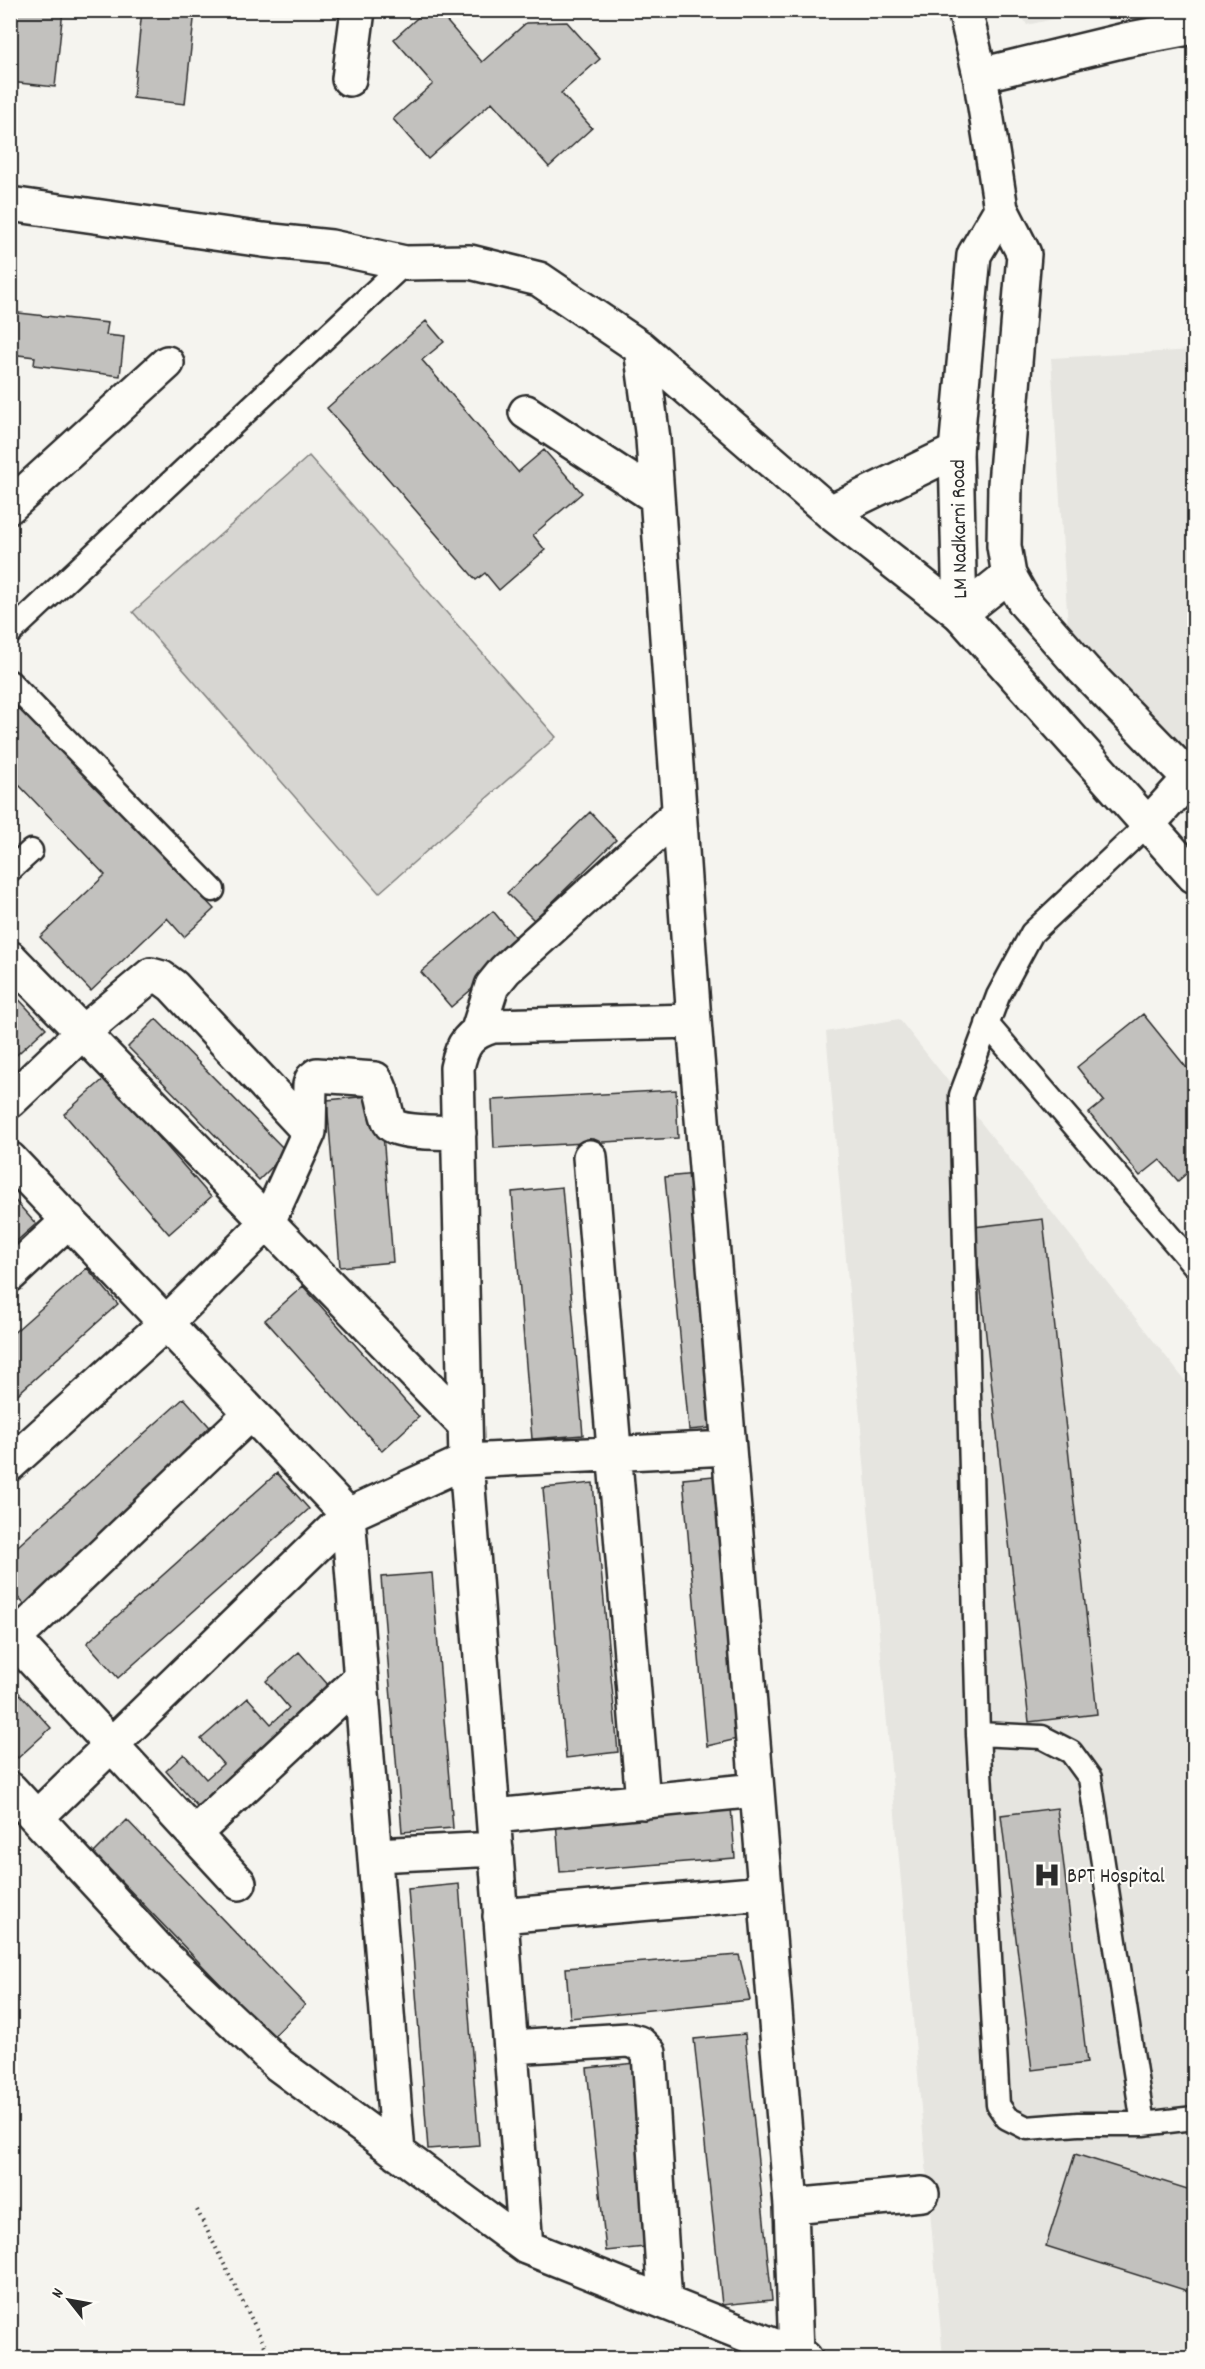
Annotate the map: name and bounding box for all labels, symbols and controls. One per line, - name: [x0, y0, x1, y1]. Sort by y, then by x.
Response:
- street label: LM Nadkarni Road: [945, 459, 977, 599]
- hospital icon: BPT Hospital: [1032, 1860, 1062, 1890]
- place label: BPT Hospital: [1067, 1863, 1165, 1893]
- north arrow: [39, 2270, 99, 2330]
- text: N: [46, 2284, 70, 2303]

